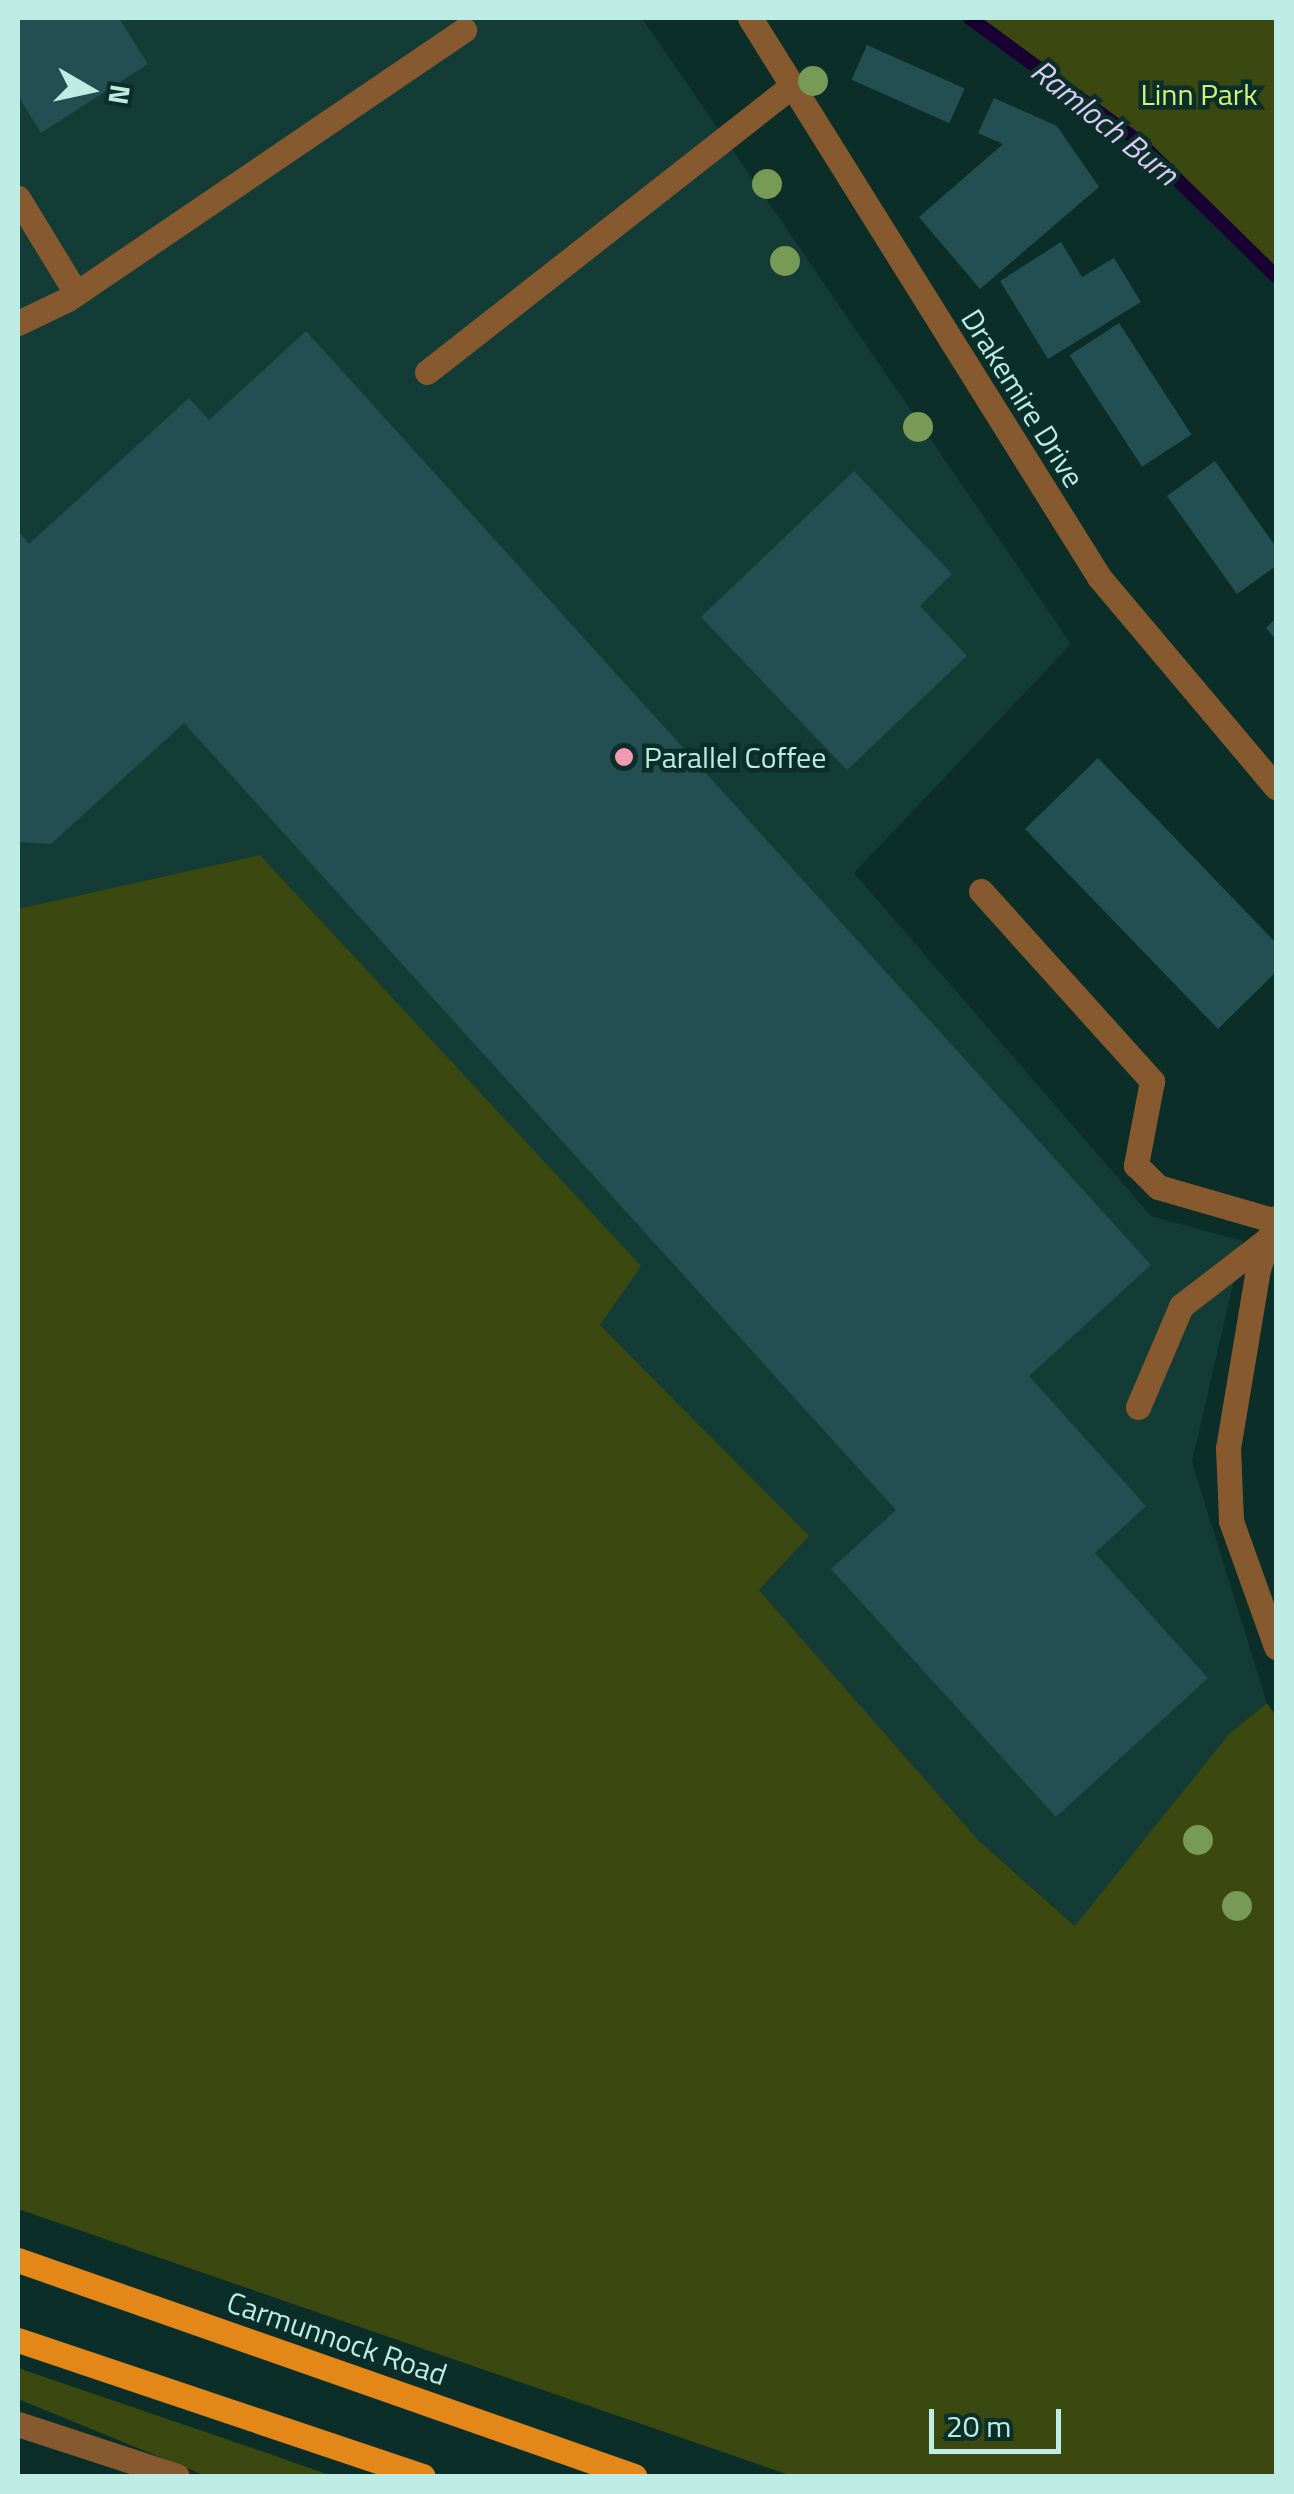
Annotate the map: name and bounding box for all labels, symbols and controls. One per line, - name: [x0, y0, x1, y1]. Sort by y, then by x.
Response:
- north arrow: [40, 40, 140, 140]
- water label: Ramloch Burn: [1024, 51, 1186, 193]
- park label: Linn Park: [1140, 76, 1258, 112]
- text: N: [97, 82, 143, 108]
- street label: Drakemire Drive: [954, 302, 1092, 494]
- place label: Parallel Coffee: [644, 739, 826, 775]
- marker: Parallel Coffee: [613, 746, 635, 768]
- street label: Carmunnock Road: [222, 2284, 452, 2392]
- scale bar: [934, 2389, 1066, 2451]
- text: 20 m: [946, 2403, 1011, 2449]

